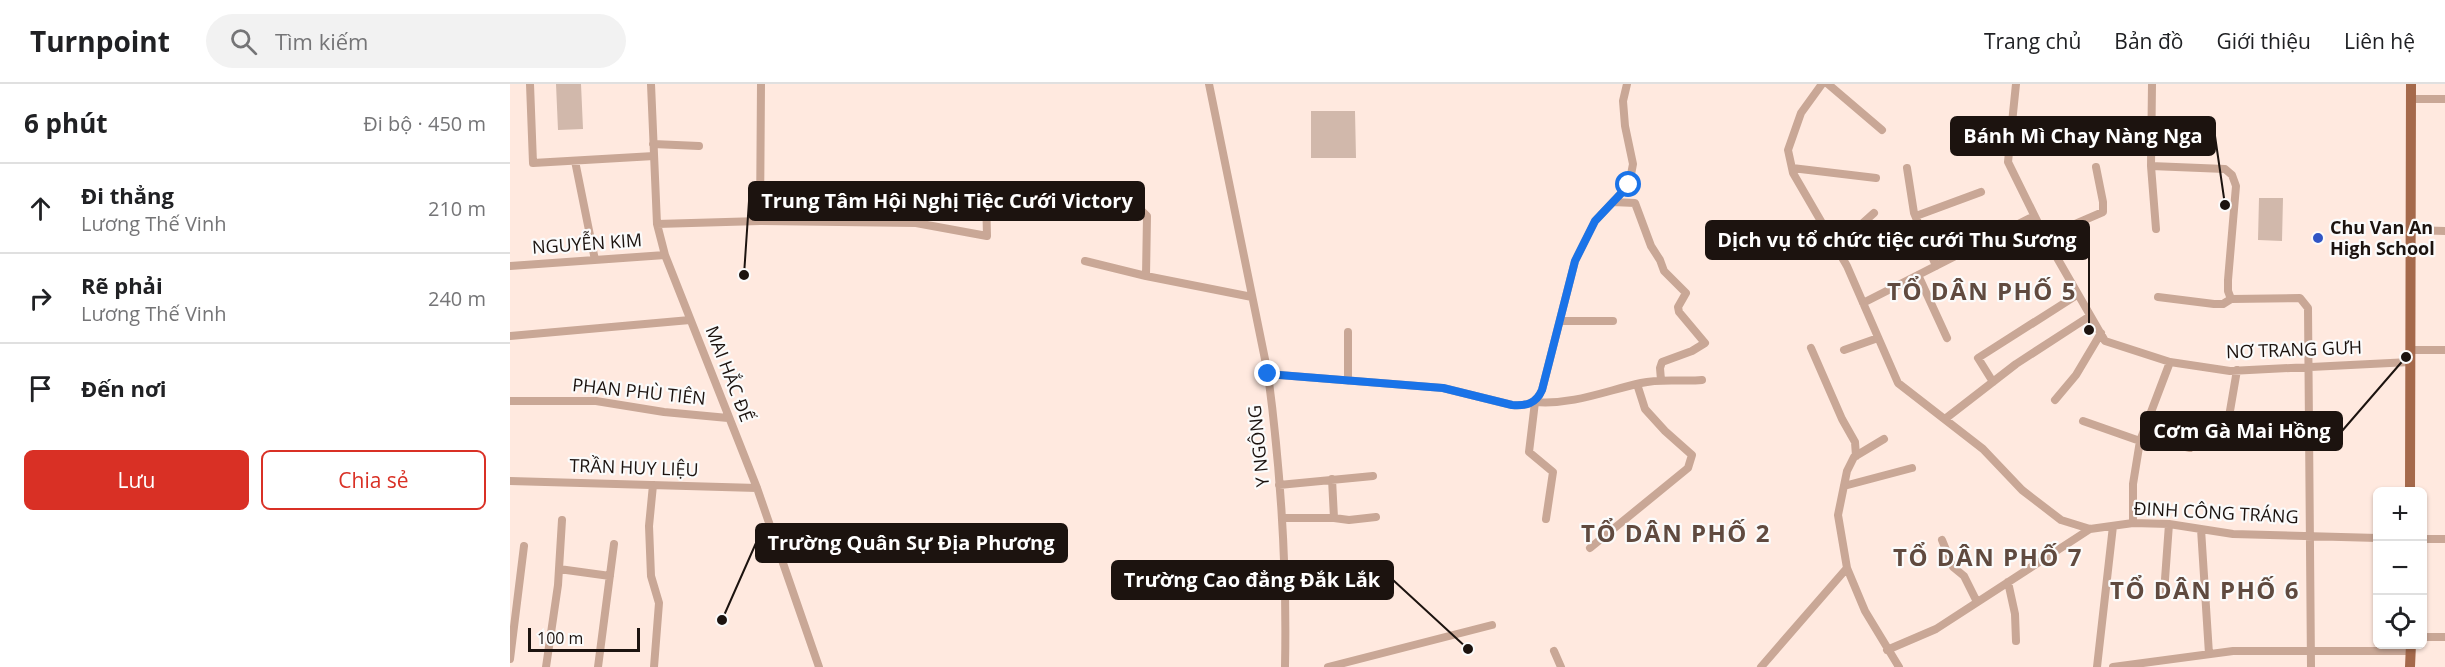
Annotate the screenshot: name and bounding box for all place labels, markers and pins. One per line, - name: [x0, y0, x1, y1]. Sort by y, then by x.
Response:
- callout: Bánh Mì Chay Nàng Nga: [1951, 117, 2215, 155]
- callout: Trung Tâm Hội Nghị Tiệc Cưới Victory: [749, 182, 1144, 220]
- place label: Chu Van An High School: [2330, 215, 2435, 260]
- callout: Dịch vụ tổ chức tiệc cưới Thu Sương: [1706, 221, 2089, 259]
- marker: Chu Van An High School: [2311, 231, 2325, 245]
- callout: Cơm Gà Mai Hồng: [2141, 412, 2342, 450]
- callout: Trường Quân Sự Địa Phương: [756, 524, 1067, 562]
- callout: Trường Cao đẳng Đắk Lắk: [1112, 561, 1393, 599]

